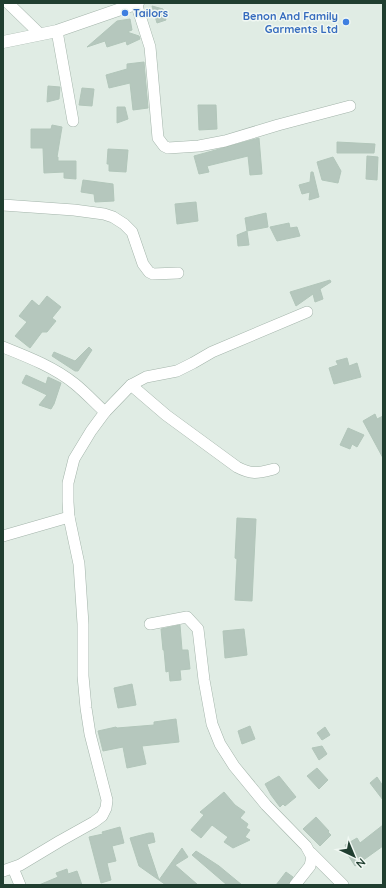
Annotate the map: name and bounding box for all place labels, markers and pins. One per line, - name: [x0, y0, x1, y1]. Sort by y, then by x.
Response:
- place label: Tailors: [133, 6, 168, 20]
- marker: Tailors: [120, 8, 130, 18]
- place label: Benon And Family Garments Ltd: [243, 9, 338, 36]
- marker: Benon And Family Garments Ltd: [341, 17, 351, 27]

